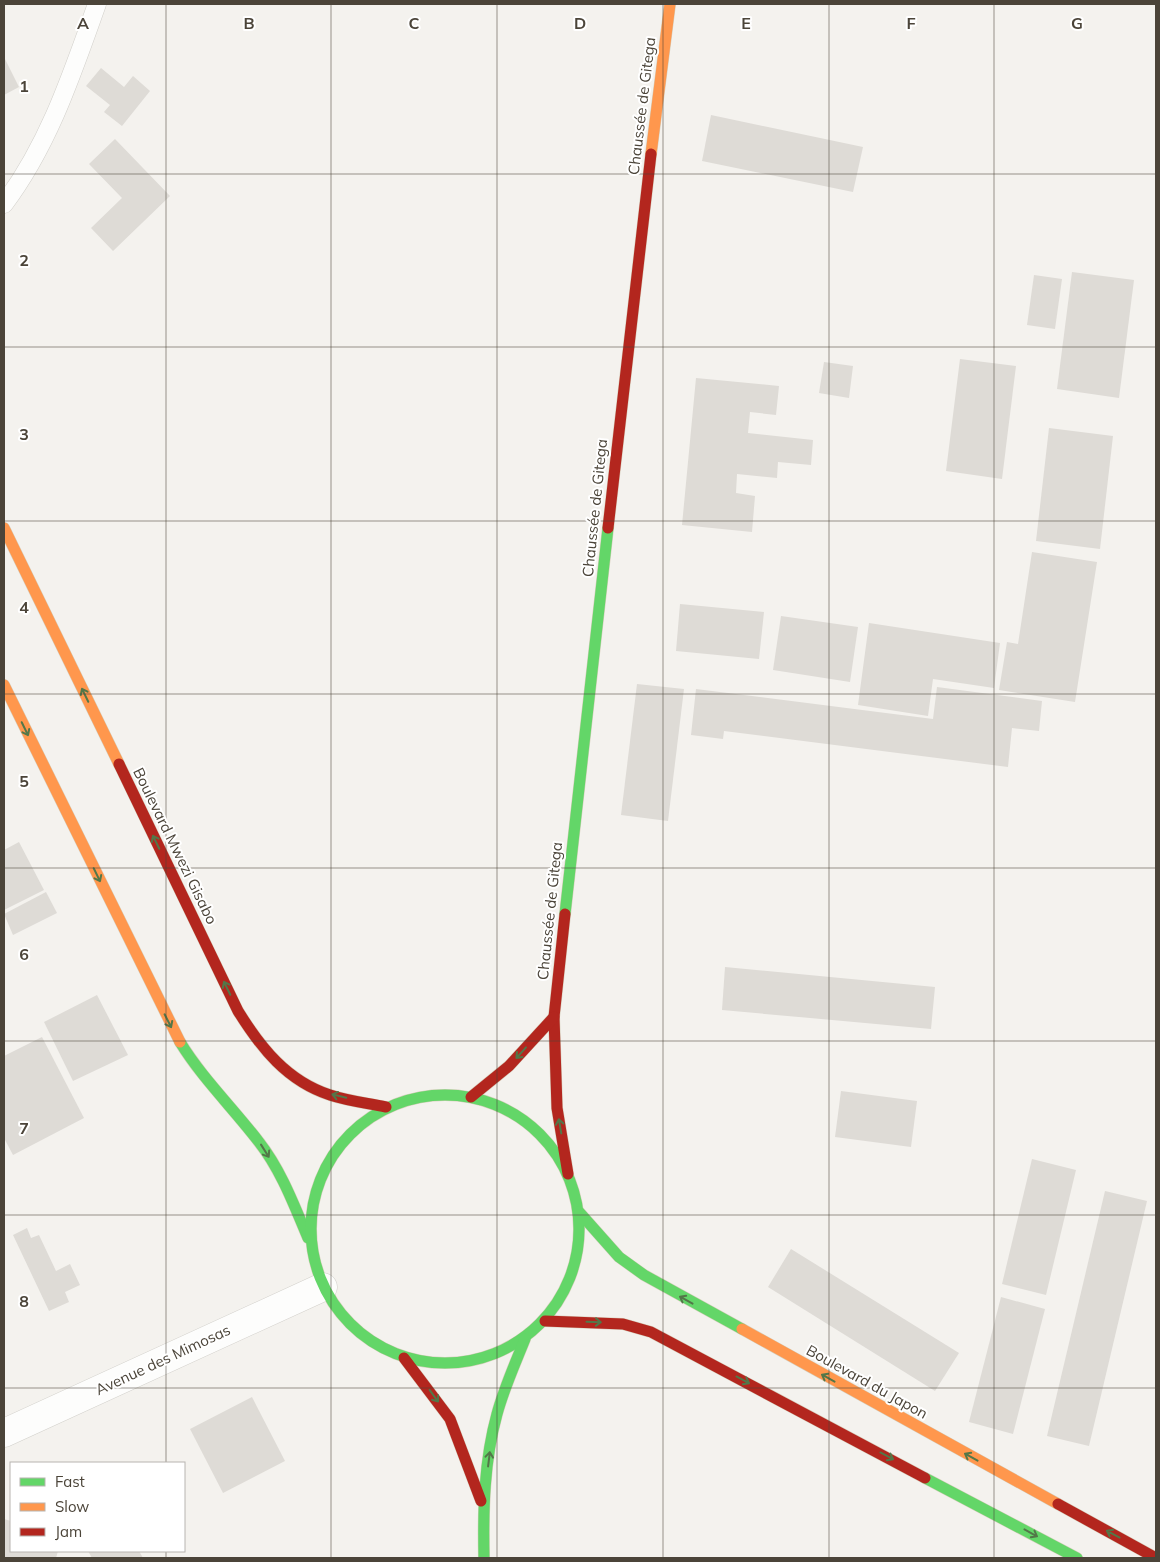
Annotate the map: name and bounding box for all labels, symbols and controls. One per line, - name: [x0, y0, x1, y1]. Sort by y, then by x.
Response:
- text: A: [77, 13, 89, 33]
- text: B: [243, 13, 255, 33]
- text: C: [409, 13, 420, 33]
- text: D: [574, 13, 586, 33]
- text: E: [741, 13, 751, 33]
- text: F: [906, 13, 916, 33]
- text: G: [1071, 13, 1083, 33]
- street label: Chaussée de Gitega: [624, 36, 659, 176]
- text: 1: [19, 76, 29, 96]
- text: 2: [19, 250, 29, 270]
- text: 3: [19, 424, 29, 444]
- street label: Chaussée de Gitega: [578, 438, 611, 578]
- text: 4: [19, 597, 29, 617]
- one-way arrow: [80, 688, 89, 703]
- one-way arrow: [21, 721, 30, 736]
- street label: Boulevard Mwezi Gisabo: [129, 764, 222, 927]
- text: 5: [19, 771, 29, 791]
- one-way arrow: [151, 834, 161, 849]
- street label: Chaussée de Gitega: [533, 841, 566, 981]
- one-way arrow: [93, 867, 102, 882]
- text: 6: [19, 944, 29, 964]
- one-way arrow: [221, 981, 231, 996]
- one-way arrow: [164, 1013, 173, 1028]
- one-way arrow: [515, 1046, 527, 1059]
- one-way arrow: [331, 1091, 347, 1100]
- text: 7: [19, 1118, 29, 1138]
- one-way arrow: [555, 1119, 565, 1135]
- one-way arrow: [261, 1143, 271, 1157]
- text: 8: [19, 1291, 29, 1311]
- one-way arrow: [679, 1295, 694, 1304]
- one-way arrow: [586, 1317, 602, 1327]
- street label: Avenue des Mimosas: [92, 1320, 233, 1399]
- street label: Boulevard du Japon: [803, 1340, 931, 1423]
- one-way arrow: [822, 1373, 836, 1383]
- one-way arrow: [736, 1376, 750, 1386]
- one-way arrow: [429, 1389, 440, 1402]
- one-way arrow: [484, 1452, 494, 1468]
- one-way arrow: [879, 1452, 894, 1461]
- one-way arrow: [963, 1452, 978, 1462]
- legend: [10, 1462, 185, 1552]
- text: Fast: [55, 1472, 85, 1491]
- text: Slow: [55, 1497, 89, 1516]
- text: Jam: [55, 1522, 82, 1541]
- one-way arrow: [1023, 1528, 1038, 1538]
- one-way arrow: [1107, 1529, 1121, 1539]

